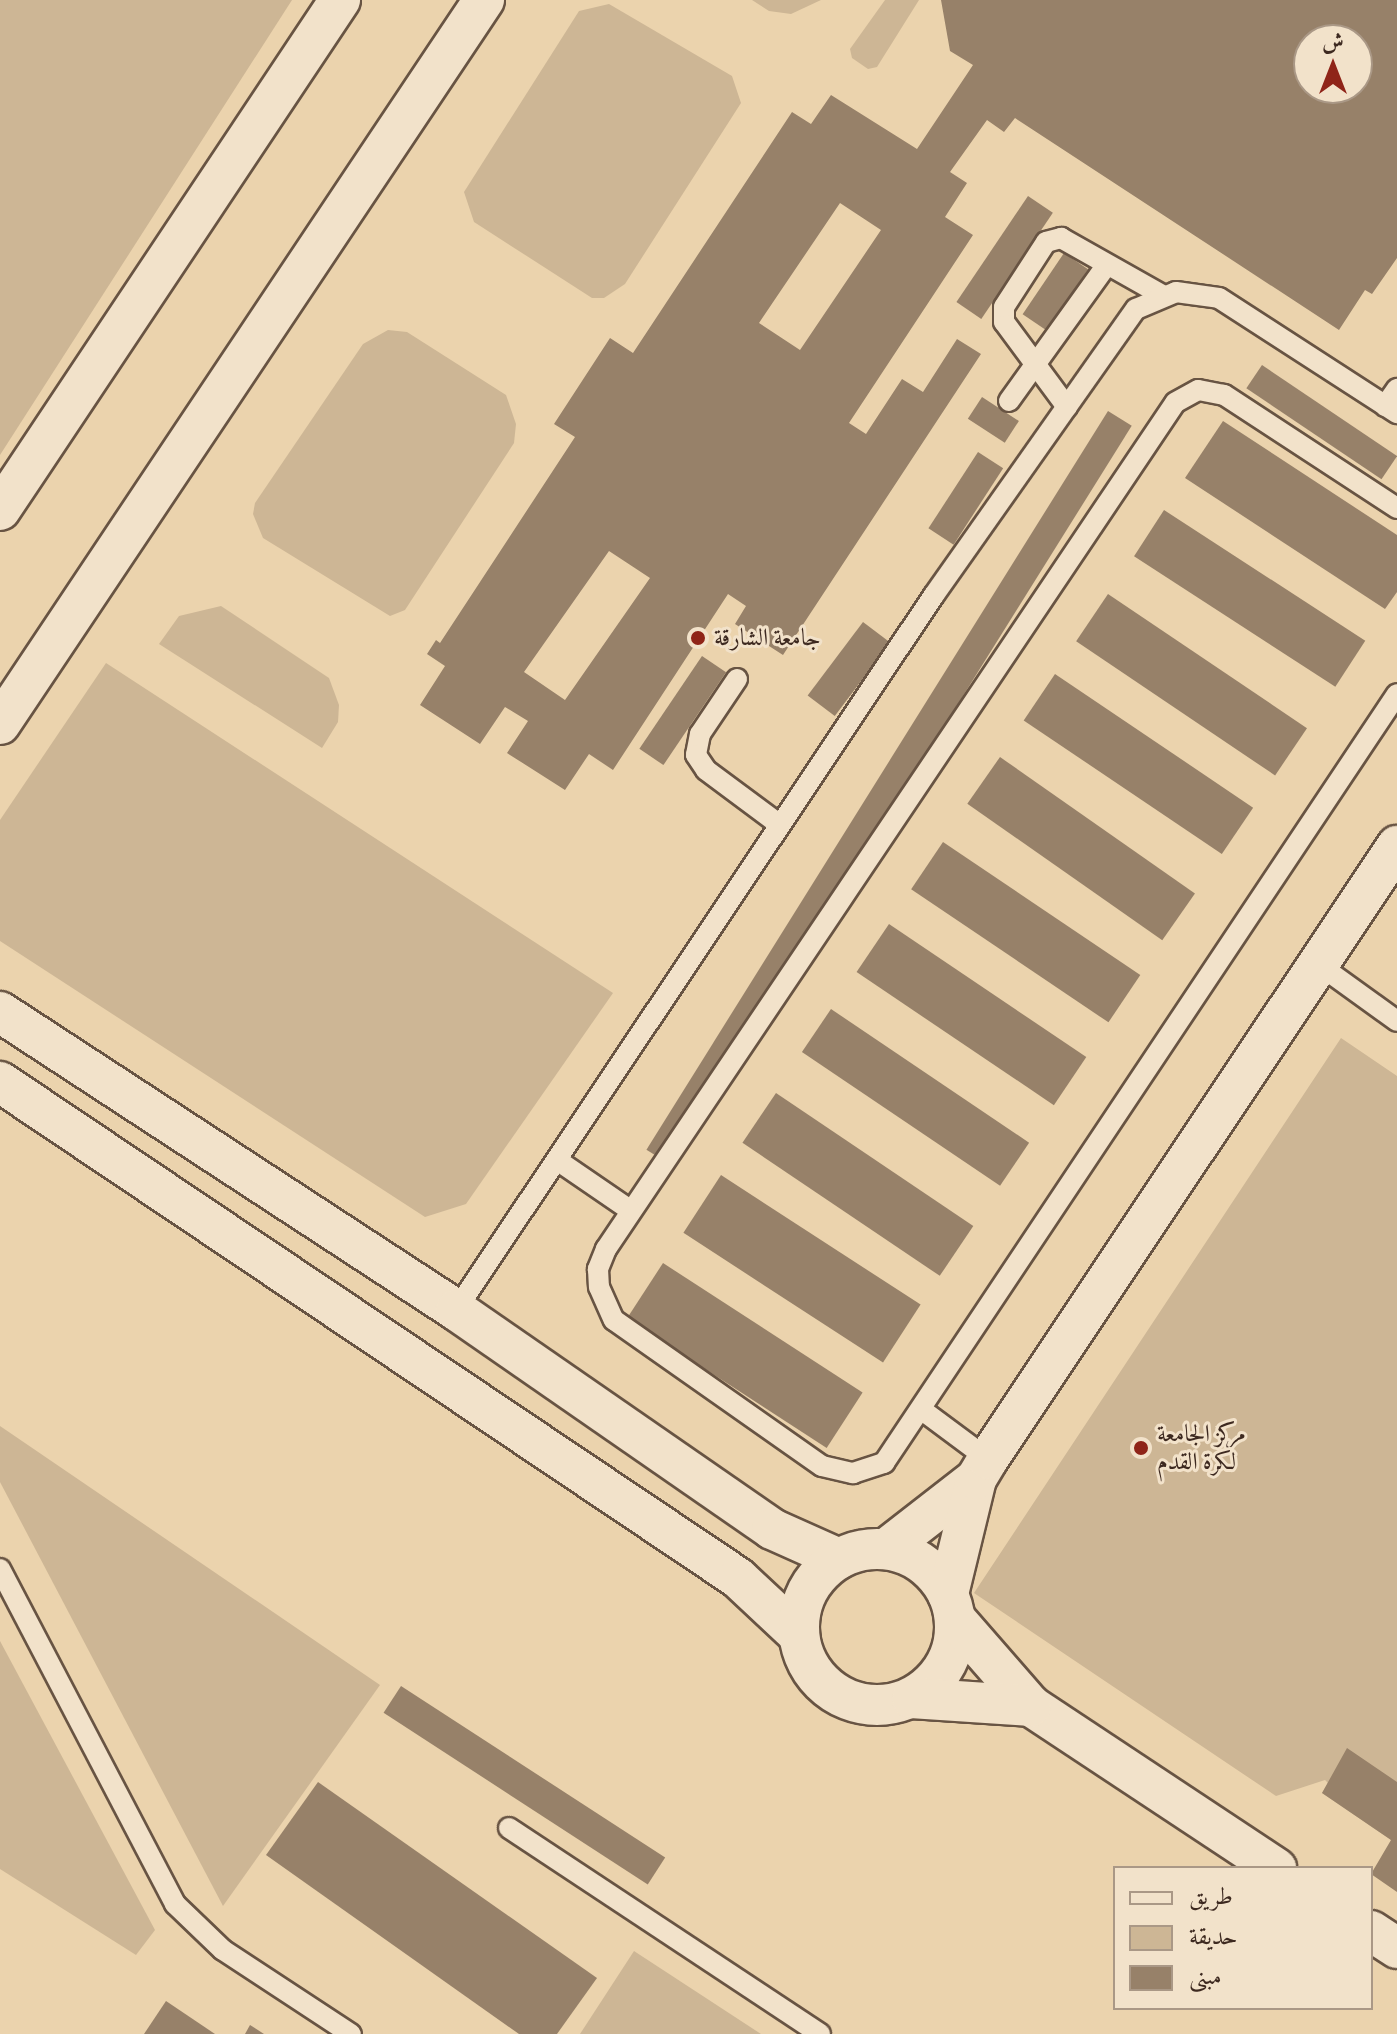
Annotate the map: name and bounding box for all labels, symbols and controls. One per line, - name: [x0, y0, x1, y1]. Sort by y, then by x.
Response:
- north arrow: [1293, 24, 1373, 104]
- text: ش: [1322, 29, 1344, 55]
- place label: جامعة الشارقة: [714, 624, 821, 652]
- marker: جامعة الشارقة: [689, 629, 707, 647]
- place label: مركز الجامعة لكرة القدم: [1157, 1420, 1246, 1476]
- marker: مركز الجامعة لكرة القدم: [1132, 1439, 1150, 1457]
- legend: [1113, 1866, 1373, 2010]
- text: طريق: [1189, 1882, 1233, 1910]
- text: حديقة: [1189, 1922, 1238, 1950]
- text: مبنى: [1189, 1962, 1222, 1990]

